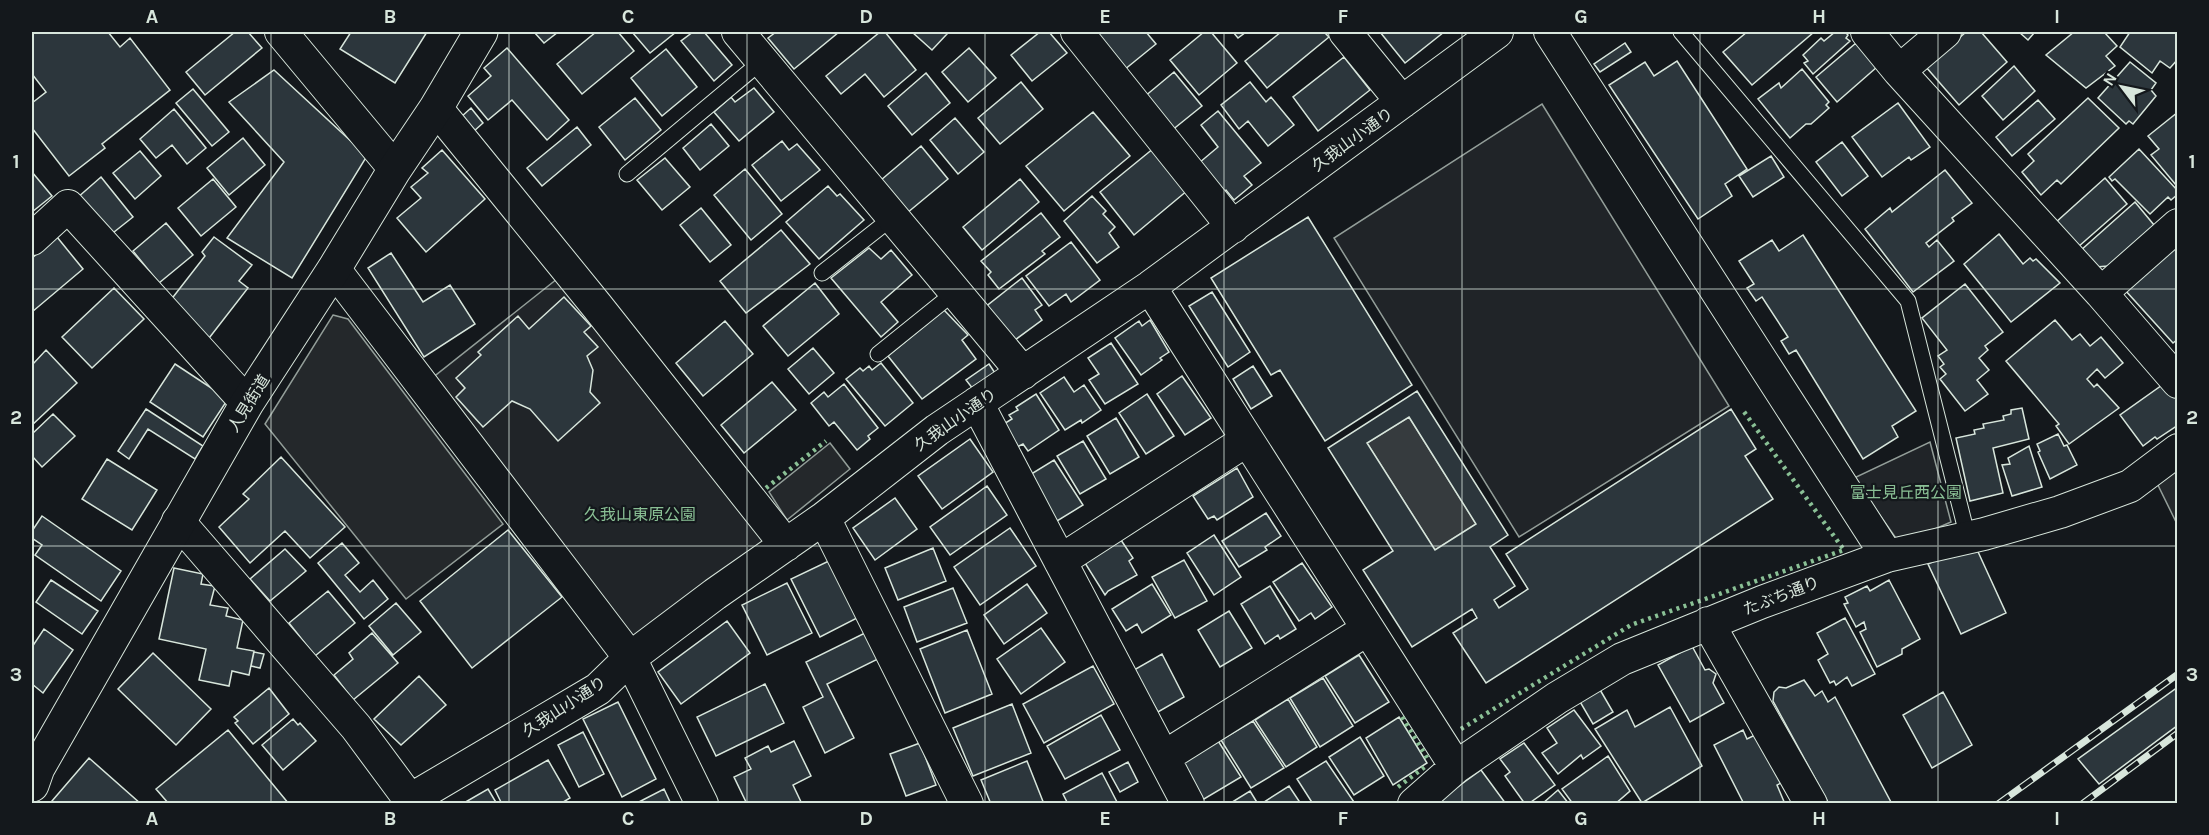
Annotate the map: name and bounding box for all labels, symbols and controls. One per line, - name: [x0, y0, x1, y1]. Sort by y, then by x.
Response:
- text: A: [146, 5, 159, 28]
- text: B: [384, 5, 396, 28]
- text: C: [622, 5, 634, 28]
- text: D: [859, 5, 873, 28]
- text: E: [1099, 5, 1111, 28]
- text: F: [1338, 5, 1349, 28]
- text: G: [1574, 5, 1588, 28]
- text: H: [1812, 5, 1826, 28]
- text: I: [2054, 5, 2060, 28]
- north arrow: [2092, 57, 2152, 117]
- text: N: [2099, 69, 2121, 89]
- street label: 久我山小通り: [1308, 104, 1397, 175]
- text: 1: [12, 150, 20, 173]
- text: 1: [2188, 150, 2196, 173]
- street label: 人見街道: [223, 371, 273, 435]
- street label: 久我山小通り: [911, 384, 1000, 455]
- text: 2: [10, 406, 22, 429]
- text: 2: [2186, 406, 2198, 429]
- park label: 富士見丘西公園: [1850, 483, 1962, 502]
- park label: 久我山東原公園: [584, 505, 696, 524]
- street label: たぶち通り: [1740, 572, 1822, 619]
- text: 3: [10, 663, 22, 686]
- text: 3: [2186, 663, 2198, 686]
- street label: 久我山小通り: [519, 672, 610, 741]
- text: A: [146, 807, 159, 830]
- text: B: [384, 807, 396, 830]
- text: C: [622, 807, 634, 830]
- text: D: [859, 807, 873, 830]
- text: E: [1099, 807, 1111, 830]
- text: F: [1338, 807, 1349, 830]
- text: G: [1574, 807, 1588, 830]
- text: H: [1812, 807, 1826, 830]
- text: I: [2054, 807, 2060, 830]

